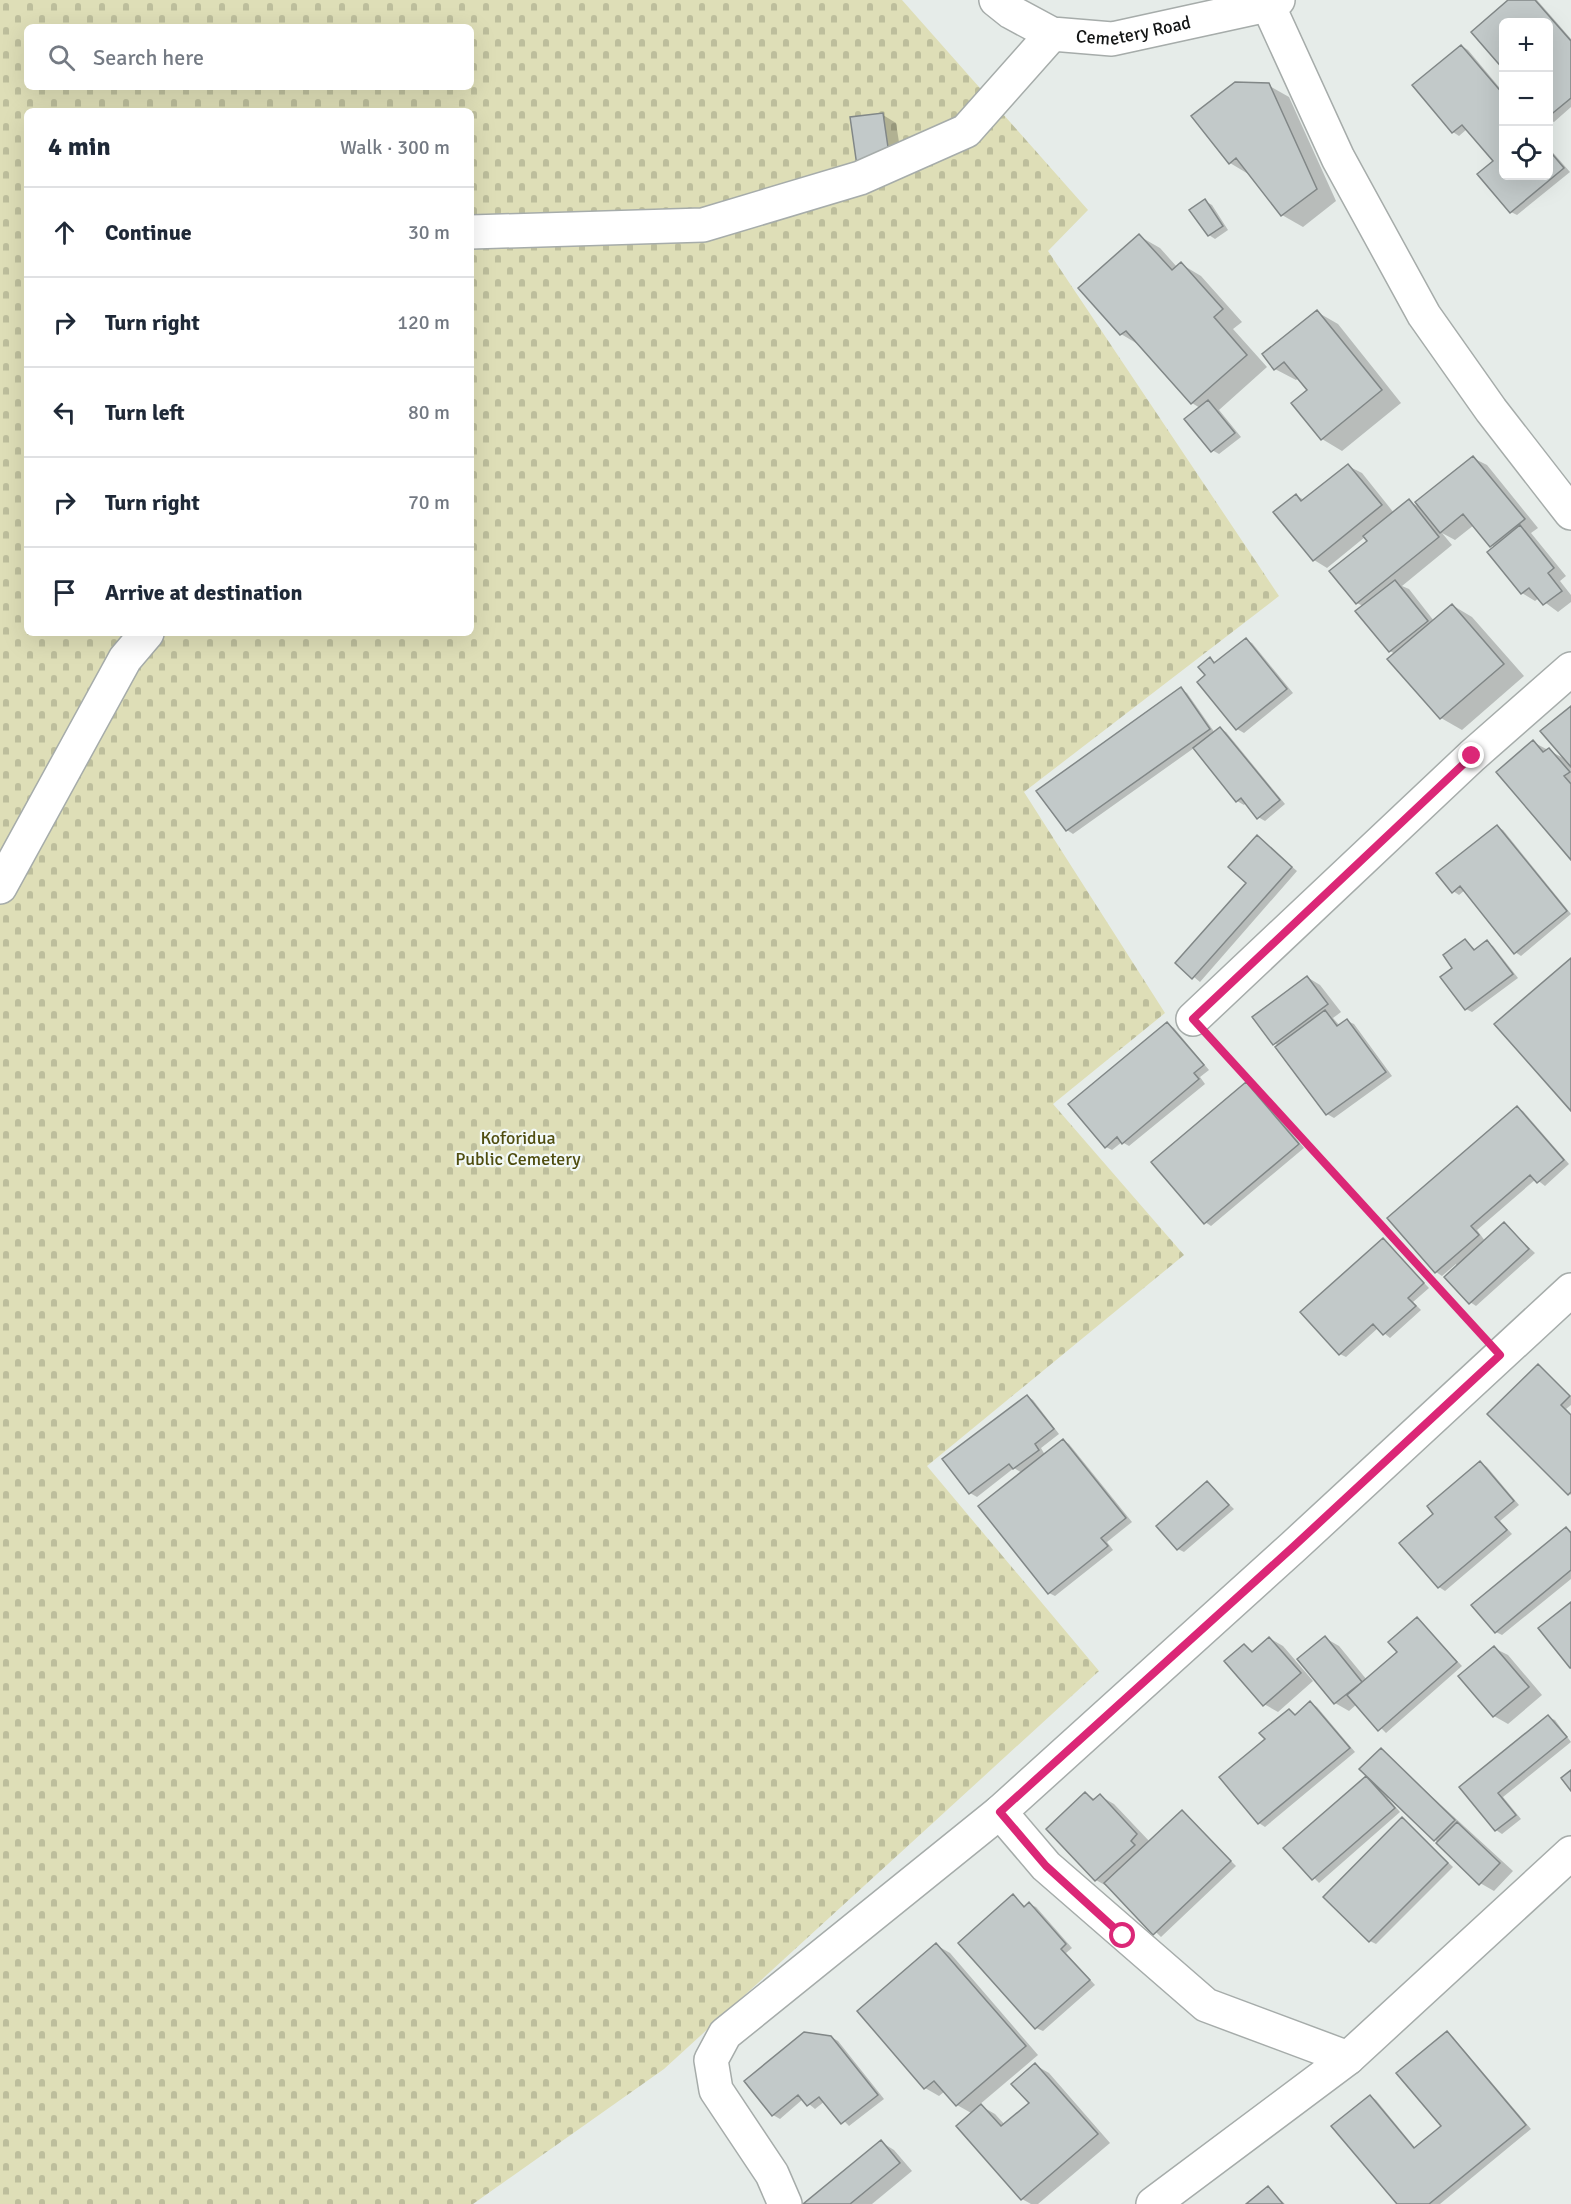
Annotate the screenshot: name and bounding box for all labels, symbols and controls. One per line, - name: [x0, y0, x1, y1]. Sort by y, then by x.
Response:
- street label: Cemetery Road: [1075, 11, 1193, 50]
- map controls: [1499, 18, 1553, 180]
- button: +: [1499, 18, 1553, 72]
- search box: [24, 24, 474, 90]
- icon: search: [45, 41, 78, 74]
- text: Search here: [93, 44, 204, 71]
- button: −: [1499, 72, 1553, 126]
- button: locate: [1499, 126, 1553, 180]
- text: 4 min: [48, 131, 111, 163]
- text: Walk · 300 m: [340, 135, 450, 160]
- icon: ahead: [48, 216, 81, 249]
- text: Continue: [105, 219, 192, 246]
- text: 30 m: [408, 220, 450, 245]
- icon: right: [48, 306, 81, 339]
- text: Turn right: [105, 309, 200, 336]
- text: 120 m: [397, 310, 450, 335]
- icon: left: [48, 396, 81, 429]
- text: Turn left: [105, 399, 185, 426]
- text: 80 m: [408, 400, 450, 425]
- icon: right: [48, 486, 81, 519]
- text: Turn right: [105, 489, 200, 516]
- text: 70 m: [408, 490, 450, 515]
- icon: arrive: [48, 576, 81, 609]
- text: Arrive at destination: [105, 579, 302, 606]
- route end: [1458, 742, 1484, 768]
- park label: Koforidua Public Cemetery: [455, 1127, 581, 1170]
- route start: [1109, 1922, 1135, 1948]

